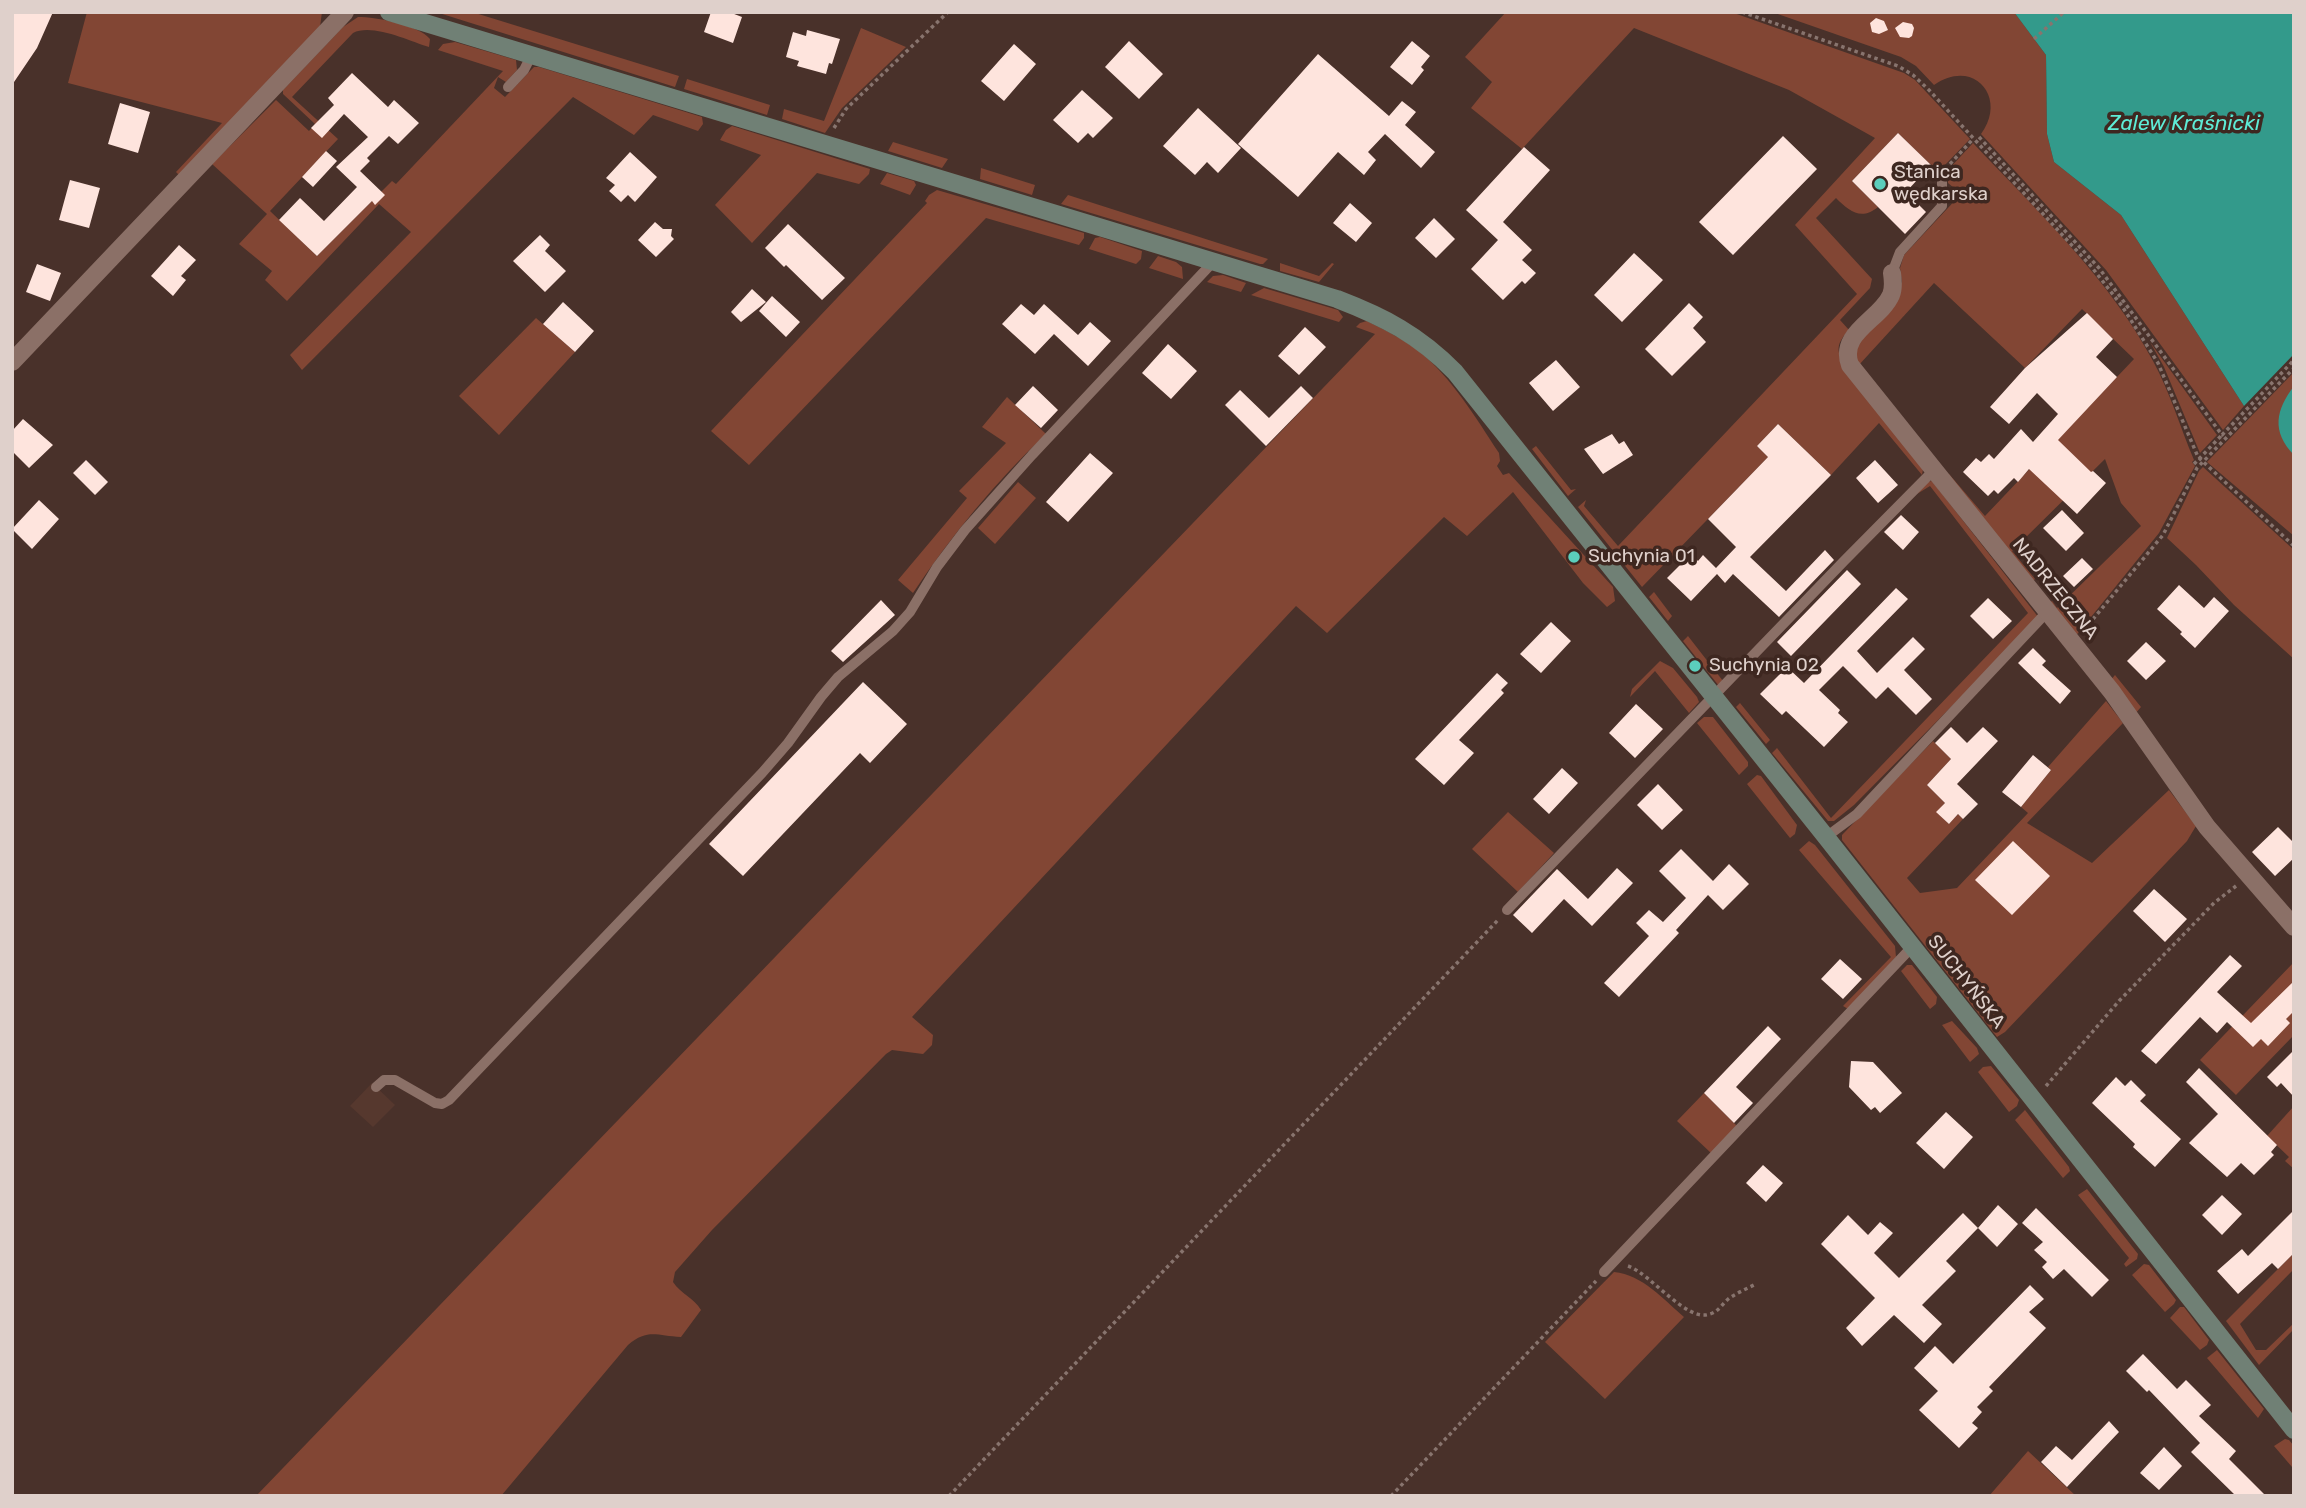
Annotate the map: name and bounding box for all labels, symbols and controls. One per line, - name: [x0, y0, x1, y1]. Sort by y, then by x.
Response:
- water label: Zalew Kraśnicki: [2108, 111, 2260, 137]
- place label: Stanica wędkarska: [1894, 162, 1988, 206]
- marker: Stanica wędkarska: [1872, 176, 1888, 192]
- street label: NADRZECZNA: [2007, 534, 2103, 644]
- place label: Suchynia 01: [1588, 546, 1695, 568]
- marker: Suchynia 01: [1566, 549, 1582, 565]
- place label: Suchynia 02: [1709, 655, 1819, 677]
- marker: Suchynia 02: [1687, 658, 1703, 674]
- street label: SUCHYŃSKA: [1922, 931, 2010, 1033]

